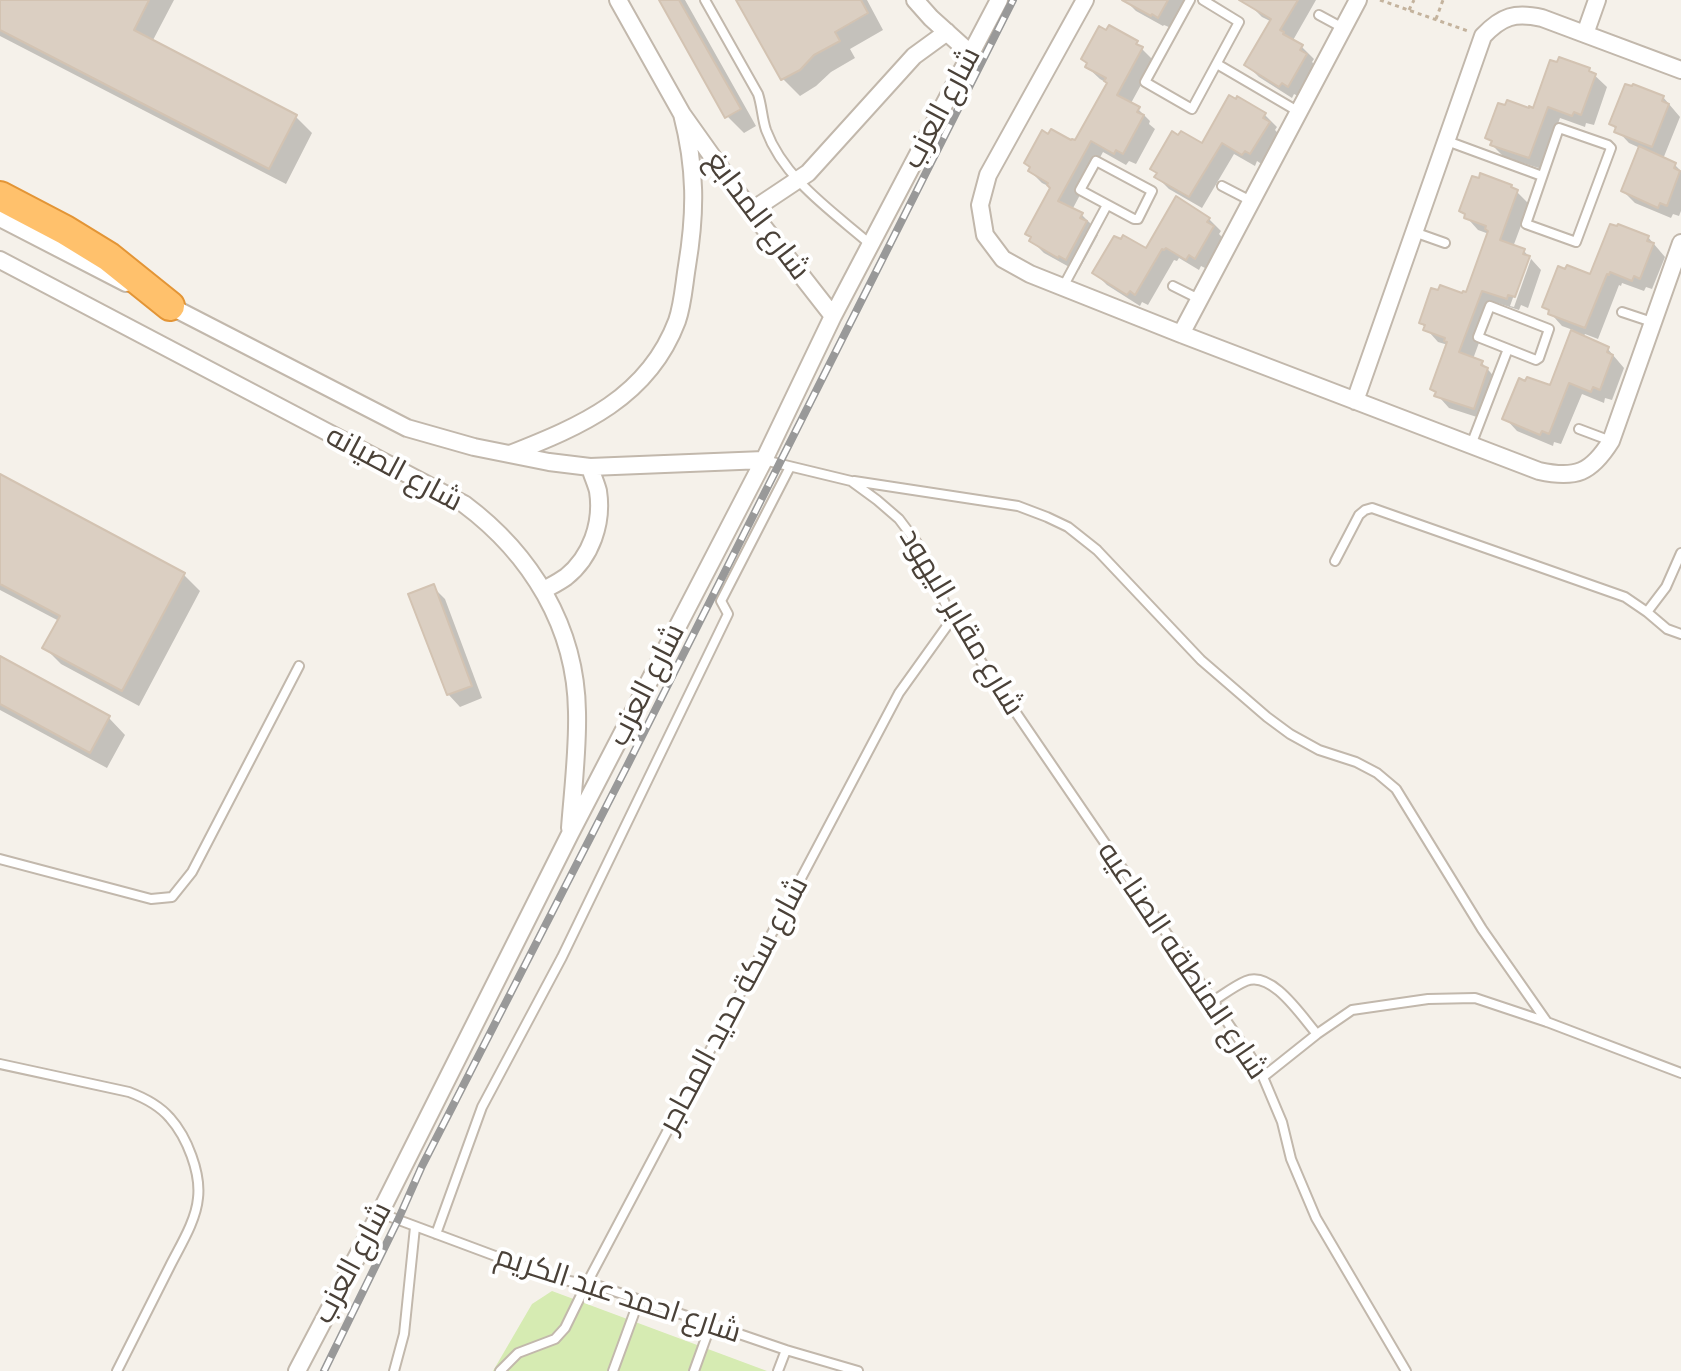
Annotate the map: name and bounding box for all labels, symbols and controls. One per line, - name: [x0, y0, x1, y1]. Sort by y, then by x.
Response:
- street label: شارع العزب: [895, 41, 989, 175]
- street label: شارع المدابغ: [697, 144, 817, 288]
- street label: شارع الصيانه: [320, 418, 468, 520]
- street label: شارع مقابر اليهود: [891, 522, 1031, 722]
- street label: شارع العزب: [601, 618, 693, 752]
- street label: شارع المنطقه الصناعيه: [1089, 835, 1275, 1087]
- street label: شارع سكة حديد المحاجر: [651, 871, 817, 1139]
- street label: شارع العزب: [306, 1196, 400, 1330]
- street label: شارع احمد عبد الكريم: [491, 1238, 745, 1352]

